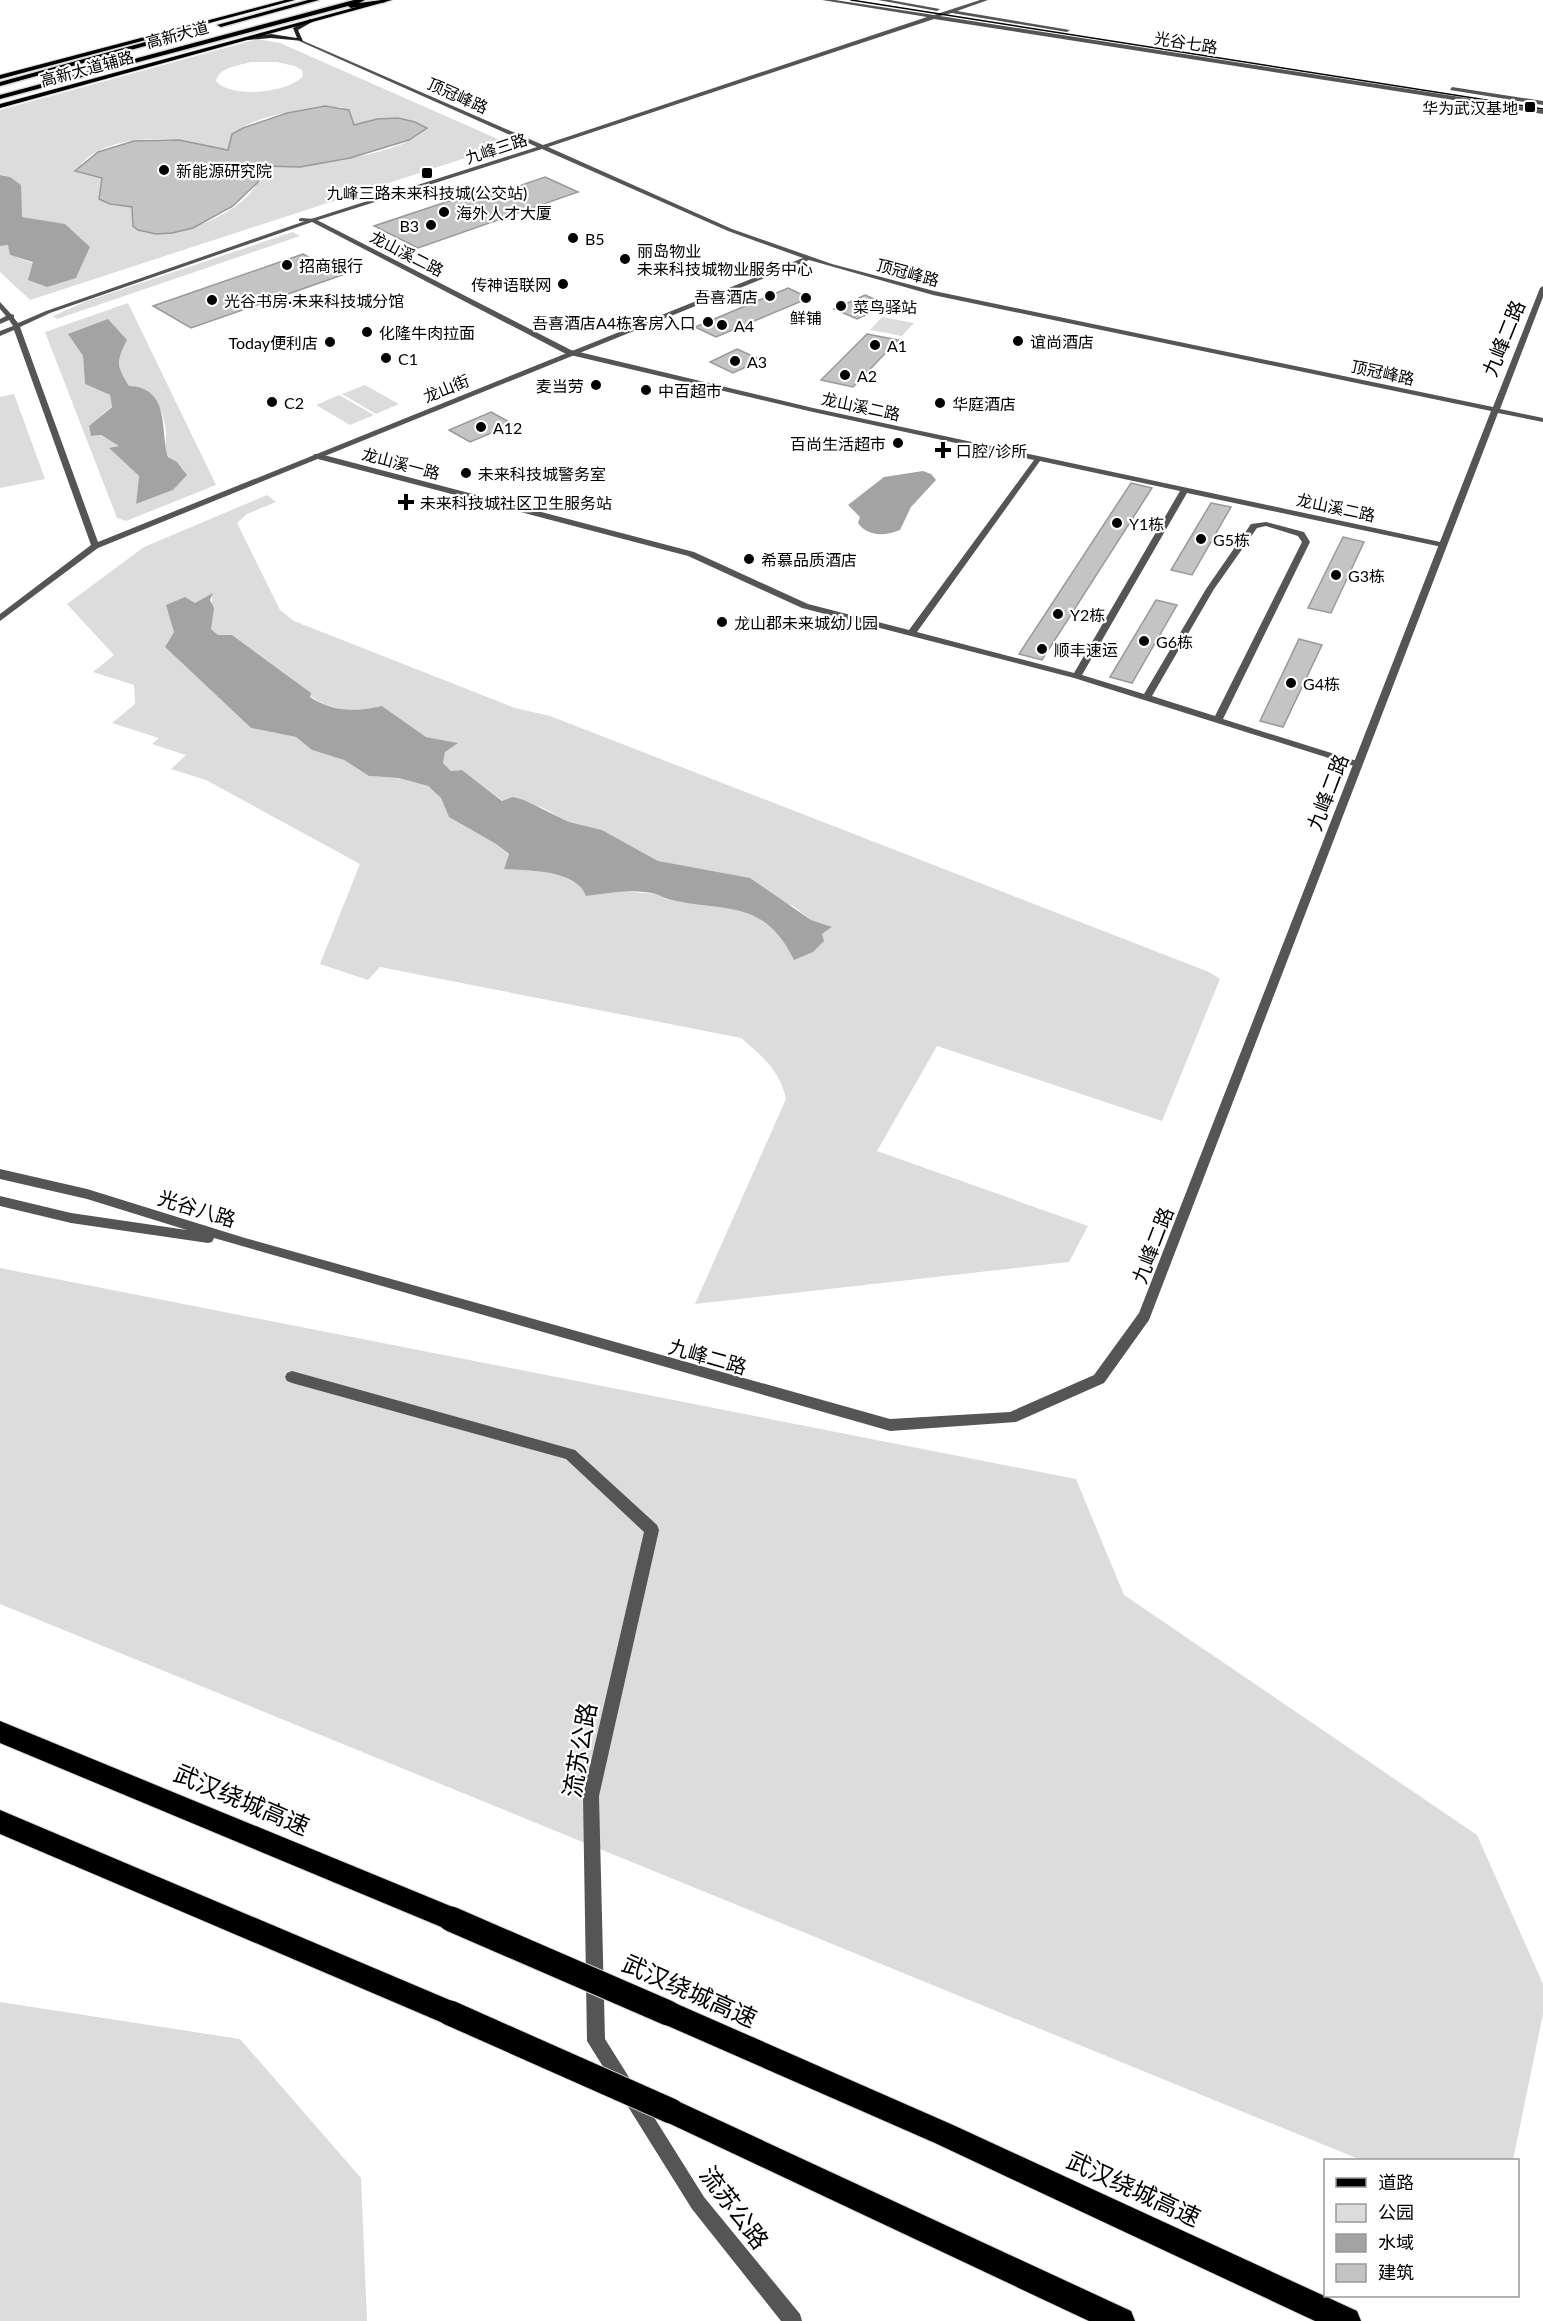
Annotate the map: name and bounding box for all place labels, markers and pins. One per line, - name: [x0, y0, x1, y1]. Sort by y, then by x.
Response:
- place label: 华为武汉基地: [1422, 98, 1518, 117]
- marker: 华为武汉基地: [1523, 100, 1537, 114]
- place label: 新能源研究院: [176, 161, 272, 180]
- marker: 新能源研究院: [157, 163, 171, 177]
- marker: 九峰三路未来科技城(公交站): [420, 166, 434, 180]
- place label: 九峰三路未来科技城(公交站): [327, 183, 527, 202]
- place label: 海外人才大厦: [456, 203, 552, 222]
- marker: 海外人才大厦: [437, 205, 451, 219]
- place label: B3: [399, 216, 419, 235]
- marker: B3: [424, 218, 438, 232]
- place label: B5: [585, 229, 605, 248]
- marker: B5: [566, 231, 580, 245]
- place label: 丽岛物业 未来科技城物业服务中心: [637, 241, 813, 278]
- marker: 丽岛物业 未来科技城物业服务中心: [618, 252, 632, 266]
- place label: 招商银行: [299, 256, 363, 275]
- marker: 招商银行: [280, 258, 294, 272]
- place label: 传神语联网: [471, 275, 551, 294]
- marker: 传神语联网: [556, 277, 570, 291]
- place label: 吾喜酒店: [694, 287, 758, 306]
- marker: 吾喜酒店: [763, 289, 777, 303]
- place label: 光谷书房·未来科技城分馆: [224, 291, 404, 310]
- marker: 鲜铺: [799, 291, 813, 305]
- marker: 光谷书房·未来科技城分馆: [205, 293, 219, 307]
- place label: 菜鸟驿站: [853, 297, 917, 316]
- marker: 菜鸟驿站: [834, 299, 848, 313]
- place label: 鲜铺: [790, 308, 822, 327]
- place label: 吾喜酒店A4栋客房入口: [532, 313, 696, 332]
- marker: 吾喜酒店A4栋客房入口: [701, 315, 715, 329]
- place label: A4: [734, 316, 754, 335]
- marker: A4: [715, 318, 729, 332]
- place label: 化隆牛肉拉面: [379, 323, 475, 342]
- marker: 化隆牛肉拉面: [360, 325, 374, 339]
- place label: 谊尚酒店: [1030, 332, 1094, 351]
- place label: Today便利店: [228, 333, 318, 352]
- marker: 谊尚酒店: [1011, 334, 1025, 348]
- marker: Today便利店: [323, 335, 337, 349]
- place label: A1: [887, 336, 907, 355]
- marker: A1: [868, 338, 882, 352]
- place label: C1: [398, 349, 418, 368]
- marker: C1: [379, 351, 393, 365]
- place label: A3: [747, 352, 767, 371]
- marker: A3: [728, 354, 742, 368]
- place label: A2: [857, 366, 877, 385]
- marker: A2: [838, 368, 852, 382]
- place label: 麦当劳: [536, 376, 584, 395]
- marker: 麦当劳: [589, 378, 603, 392]
- place label: 中百超市: [658, 381, 722, 400]
- marker: 中百超市: [639, 383, 653, 397]
- place label: C2: [284, 393, 304, 412]
- place label: 华庭酒店: [952, 394, 1016, 413]
- marker: C2: [265, 395, 279, 409]
- marker: 华庭酒店: [933, 396, 947, 410]
- place label: A12: [493, 418, 522, 437]
- marker: A12: [474, 420, 488, 434]
- place label: 百尚生活超市: [790, 434, 886, 453]
- marker: 百尚生活超市: [891, 436, 905, 450]
- marker: 口腔/诊所: [934, 441, 952, 459]
- place label: 口腔/诊所: [956, 441, 1027, 460]
- place label: 未来科技城警务室: [478, 464, 606, 483]
- marker: 未来科技城警务室: [459, 466, 473, 480]
- marker: 未来科技城社区卫生服务站: [397, 493, 415, 511]
- place label: 未来科技城社区卫生服务站: [420, 493, 612, 512]
- place label: Y1栋: [1129, 514, 1164, 533]
- marker: Y1栋: [1110, 516, 1124, 530]
- place label: G5栋: [1213, 530, 1250, 549]
- marker: G5栋: [1194, 532, 1208, 546]
- place label: 希慕品质酒店: [761, 550, 857, 569]
- marker: 希慕品质酒店: [742, 552, 756, 566]
- place label: G3栋: [1348, 566, 1385, 585]
- marker: G3栋: [1329, 568, 1343, 582]
- place label: Y2栋: [1070, 605, 1105, 624]
- marker: Y2栋: [1051, 607, 1065, 621]
- place label: 龙山郡未来城幼儿园: [734, 613, 878, 632]
- marker: 龙山郡未来城幼儿园: [715, 615, 729, 629]
- place label: G6栋: [1156, 632, 1193, 651]
- marker: G6栋: [1137, 634, 1151, 648]
- place label: 顺丰速运: [1054, 640, 1118, 659]
- marker: 顺丰速运: [1035, 642, 1049, 656]
- place label: G4栋: [1303, 674, 1340, 693]
- marker: G4栋: [1284, 676, 1298, 690]

